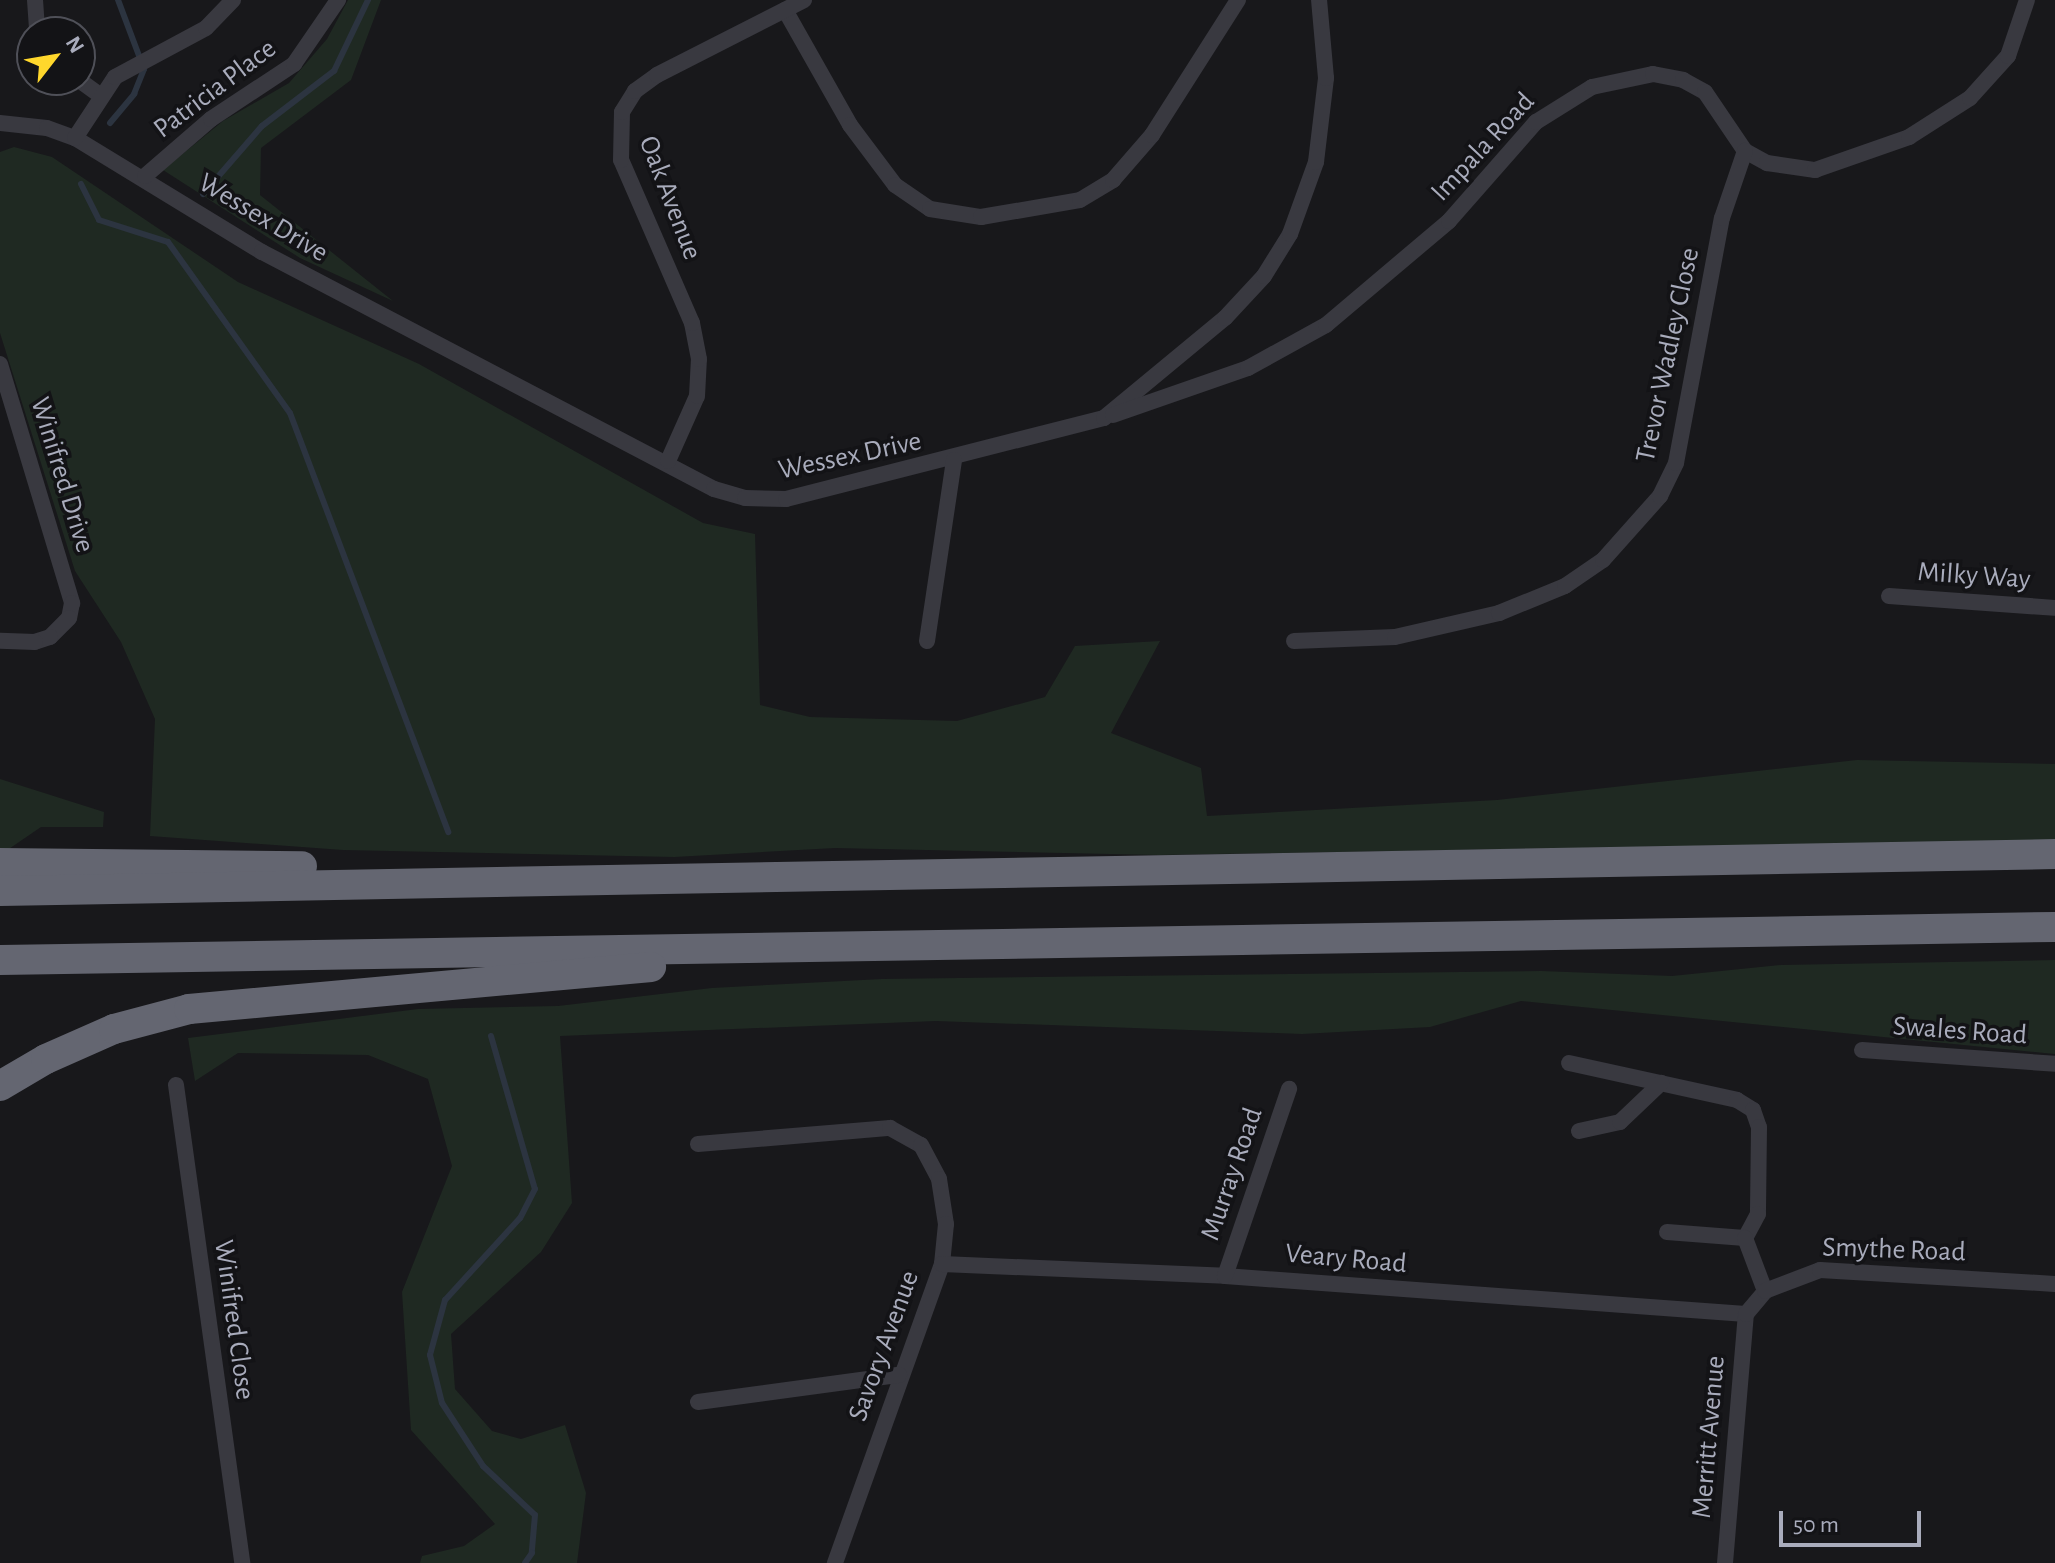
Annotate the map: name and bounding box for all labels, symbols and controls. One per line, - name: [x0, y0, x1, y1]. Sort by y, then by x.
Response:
- north arrow: [16, 16, 96, 96]
- text: N: [61, 32, 88, 57]
- street label: Patricia Place: [147, 32, 283, 146]
- street label: Impala Road: [1424, 85, 1542, 209]
- street label: Oak Avenue: [631, 131, 709, 265]
- street label: Wessex Drive: [192, 166, 334, 270]
- street label: Trevor Wadley Close: [1629, 245, 1707, 465]
- street label: Winifred Drive: [22, 393, 102, 557]
- street label: Wessex Drive: [775, 424, 925, 488]
- street label: Milky Way: [1916, 555, 2032, 597]
- street label: Swales Road: [1892, 1010, 2028, 1052]
- street label: Murray Road: [1194, 1103, 1270, 1245]
- street label: Smythe Road: [1822, 1231, 1966, 1269]
- street label: Veary Road: [1284, 1237, 1408, 1281]
- street label: Winifred Close: [206, 1238, 262, 1402]
- street label: Savory Avenue: [841, 1266, 927, 1426]
- street label: Merritt Avenue: [1685, 1354, 1733, 1520]
- scale bar: [1783, 1495, 1925, 1545]
- text: 50 m: [1793, 1513, 1839, 1537]

